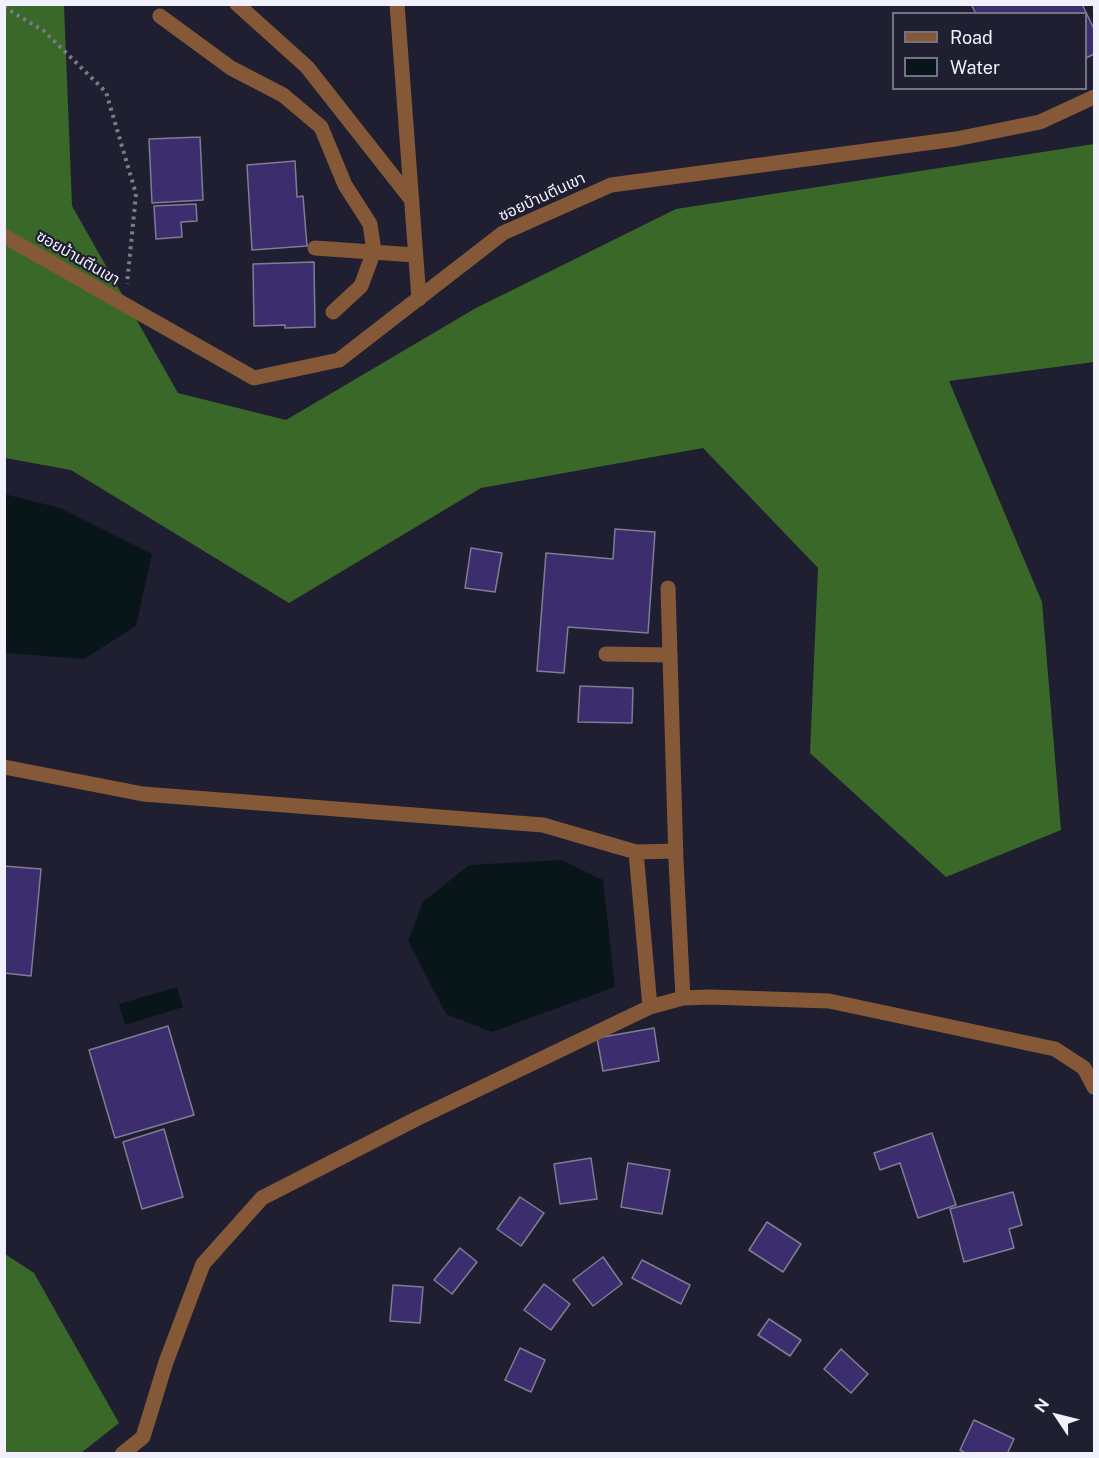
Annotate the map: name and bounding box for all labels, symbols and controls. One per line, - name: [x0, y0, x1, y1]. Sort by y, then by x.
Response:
- legend: [892, 12, 1087, 90]
- text: Road: [950, 27, 993, 48]
- text: Water: [950, 57, 1000, 78]
- street label: ซอยบ้านตีนเขา: [496, 169, 588, 225]
- street label: ซอยบ้านตีนเขา: [33, 226, 123, 290]
- north arrow: [1027, 1386, 1087, 1446]
- text: N: [1030, 1395, 1053, 1416]

